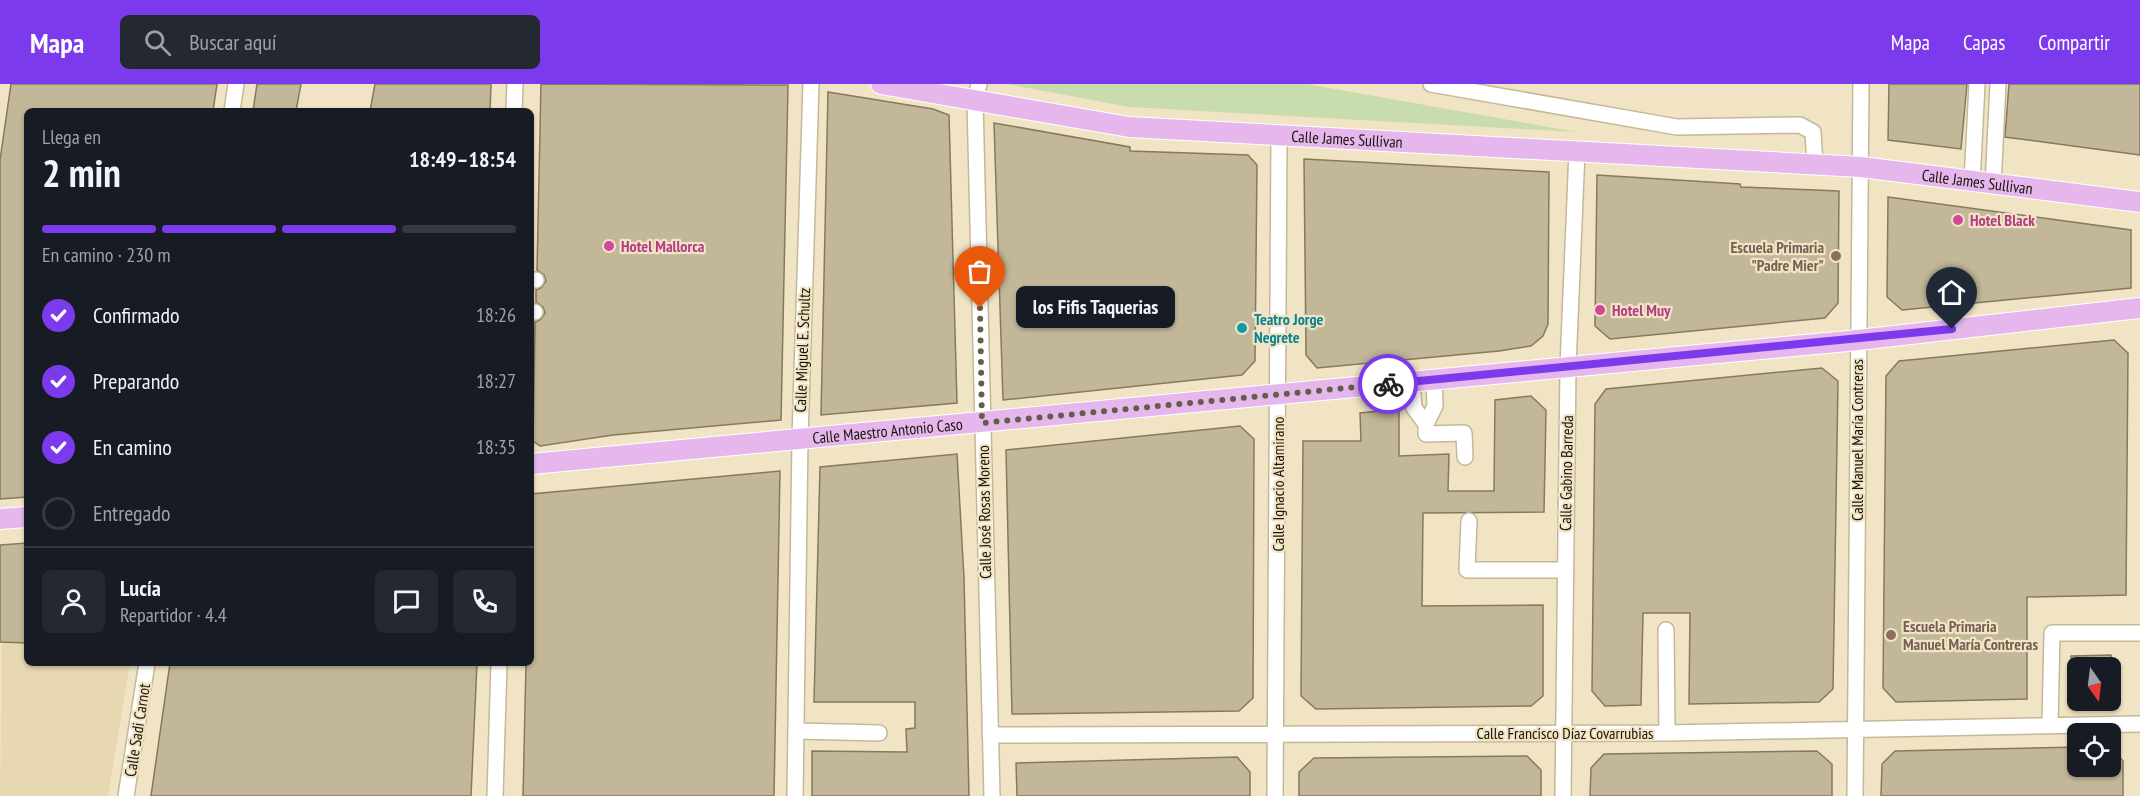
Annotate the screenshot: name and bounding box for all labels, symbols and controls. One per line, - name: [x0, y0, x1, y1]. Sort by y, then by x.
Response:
- search box: [120, 15, 540, 69]
- text: Mapa: [30, 24, 84, 61]
- icon: search: [141, 26, 174, 59]
- text: Buscar aquí: [189, 28, 277, 56]
- text: Mapa: [1891, 29, 1930, 56]
- text: Capas: [1963, 29, 2005, 56]
- text: Compartir: [2038, 29, 2110, 56]
- text: Llega en: [42, 124, 101, 150]
- street label: Calle James Sullivan: [1291, 126, 1403, 152]
- text: 18:49–18:54: [409, 145, 516, 173]
- text: 2 min: [42, 147, 121, 198]
- street label: Calle James Sullivan: [1921, 165, 2034, 198]
- place label: Hotel Black: [1970, 210, 2035, 230]
- marker: Hotel Black: [1951, 213, 1965, 227]
- place label: Hotel Mallorca: [621, 236, 705, 256]
- place label: Escuela Primaria "Padre Mier": [1730, 237, 1824, 275]
- marker: Hotel Mallorca: [602, 239, 616, 253]
- text: En camino · 230 m: [42, 242, 171, 268]
- pin: [954, 246, 1005, 308]
- marker: Escuela Primaria "Padre Mier": [1829, 249, 1843, 263]
- icon: bag: [963, 255, 996, 288]
- pin: [1926, 267, 1977, 329]
- icon: home: [1935, 276, 1968, 309]
- street label: Calle Miguel E. Schultz: [790, 287, 814, 413]
- callout: los Fifis Taquerias: [1016, 287, 1175, 329]
- text: los Fifis Taquerias: [1033, 294, 1158, 320]
- icon: check: [42, 299, 75, 332]
- place label: Hotel Muy: [1612, 300, 1671, 320]
- text: Confirmado: [93, 301, 179, 329]
- text: 18:26: [476, 302, 516, 328]
- marker: Hotel Muy: [1593, 303, 1607, 317]
- place label: Teatro Jorge Negrete: [1254, 309, 1324, 347]
- marker: Teatro Jorge Negrete: [1235, 321, 1249, 335]
- courier: [1358, 354, 1418, 414]
- street label: Calle Manuel María Contreras: [1847, 359, 1867, 521]
- icon: check: [42, 365, 75, 398]
- text: Preparando: [93, 367, 179, 395]
- text: 18:27: [476, 368, 516, 394]
- icon: bike: [1372, 368, 1405, 401]
- street label: Calle Maestro Antonio Caso: [811, 414, 964, 448]
- street label: Calle Gabino Barreda: [1555, 415, 1577, 531]
- street label: Calle Ignacio Altamirano: [1268, 417, 1288, 551]
- icon: check: [42, 431, 75, 464]
- text: En camino: [93, 433, 172, 461]
- text: 18:35: [476, 434, 516, 460]
- street label: Calle José Rosas Moreno: [973, 445, 995, 579]
- text: Entregado: [93, 499, 170, 527]
- button: person: [42, 570, 105, 633]
- button: chat: [375, 570, 438, 633]
- button: phone: [453, 570, 516, 633]
- text: Lucía: [120, 574, 161, 602]
- text: Repartidor · 4.4: [120, 602, 227, 628]
- place label: Escuela Primaria Manuel María Contreras: [1903, 616, 2038, 654]
- marker: Escuela Primaria Manuel María Contreras: [1884, 628, 1898, 642]
- north arrow: [2067, 657, 2121, 711]
- map controls: [2067, 657, 2121, 777]
- street label: Calle Sadi Carnot: [120, 681, 154, 778]
- street label: Calle Francisco Díaz Covarrubias: [1477, 723, 1653, 743]
- button: locate: [2067, 723, 2121, 777]

